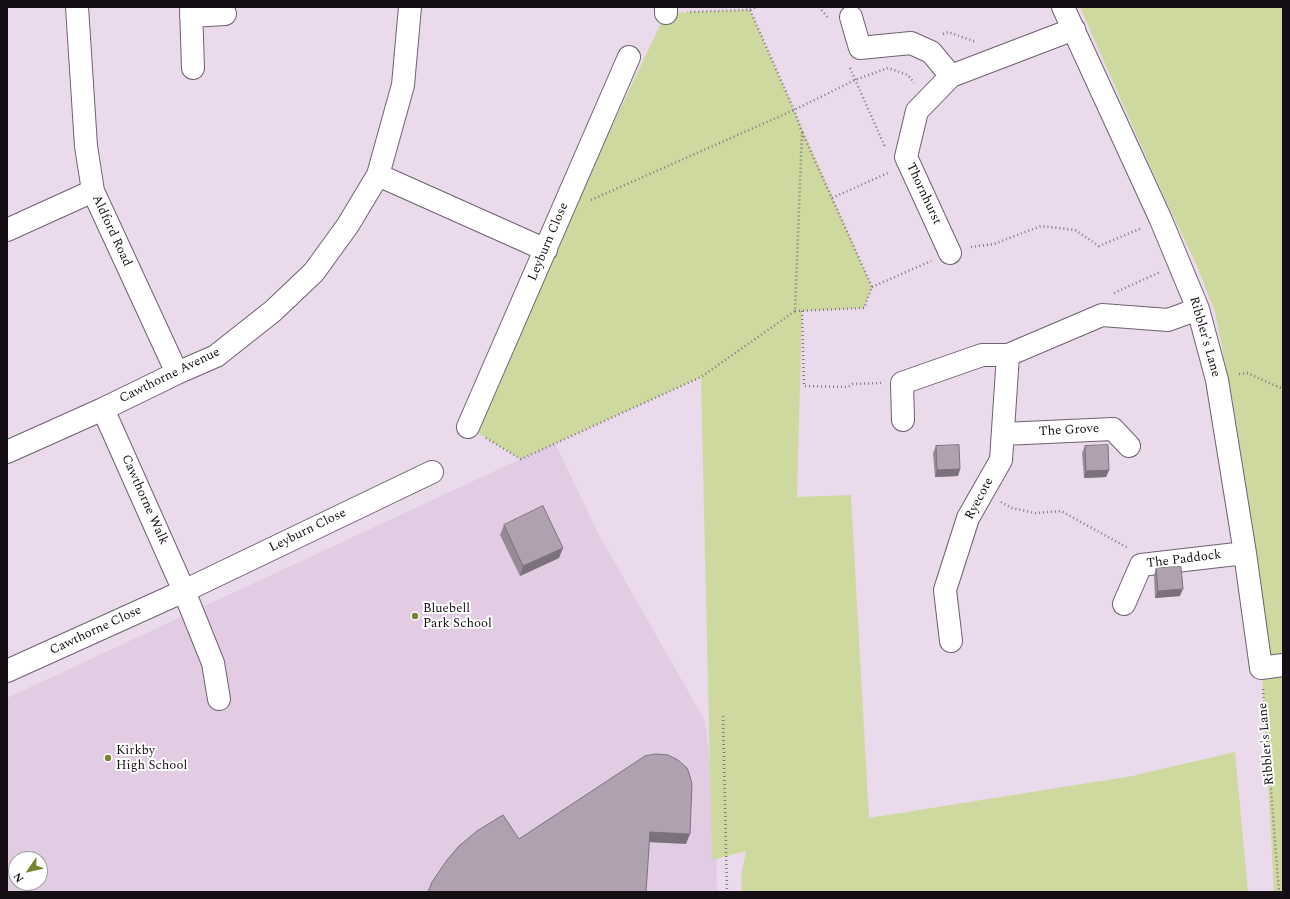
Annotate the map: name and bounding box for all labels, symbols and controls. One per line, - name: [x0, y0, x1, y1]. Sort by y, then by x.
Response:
- street label: Thornhurst: [902, 161, 944, 227]
- street label: Aldford Road: [88, 193, 134, 269]
- street label: Leyburn Close: [526, 201, 572, 283]
- street label: Ribbler's Lane: [1185, 295, 1223, 379]
- street label: Cawthorne Avenue: [117, 345, 223, 407]
- street label: The Grove: [1038, 422, 1100, 440]
- street label: Cawthorne Walk: [117, 453, 171, 547]
- street label: Ryecote: [962, 475, 998, 523]
- street label: Leyburn Close: [267, 506, 349, 556]
- street label: The Paddock: [1146, 548, 1222, 572]
- place label: Bluebell Park School: [423, 601, 492, 632]
- street label: Cawthorne Close: [48, 603, 144, 659]
- marker: Bluebell Park School: [410, 611, 420, 621]
- street label: Ribbler's Lane: [1256, 702, 1278, 786]
- place label: Kirkby High School: [116, 743, 187, 774]
- marker: Kirkby High School: [103, 753, 113, 763]
- north arrow: [8, 851, 48, 891]
- text: N: [9, 869, 28, 886]

